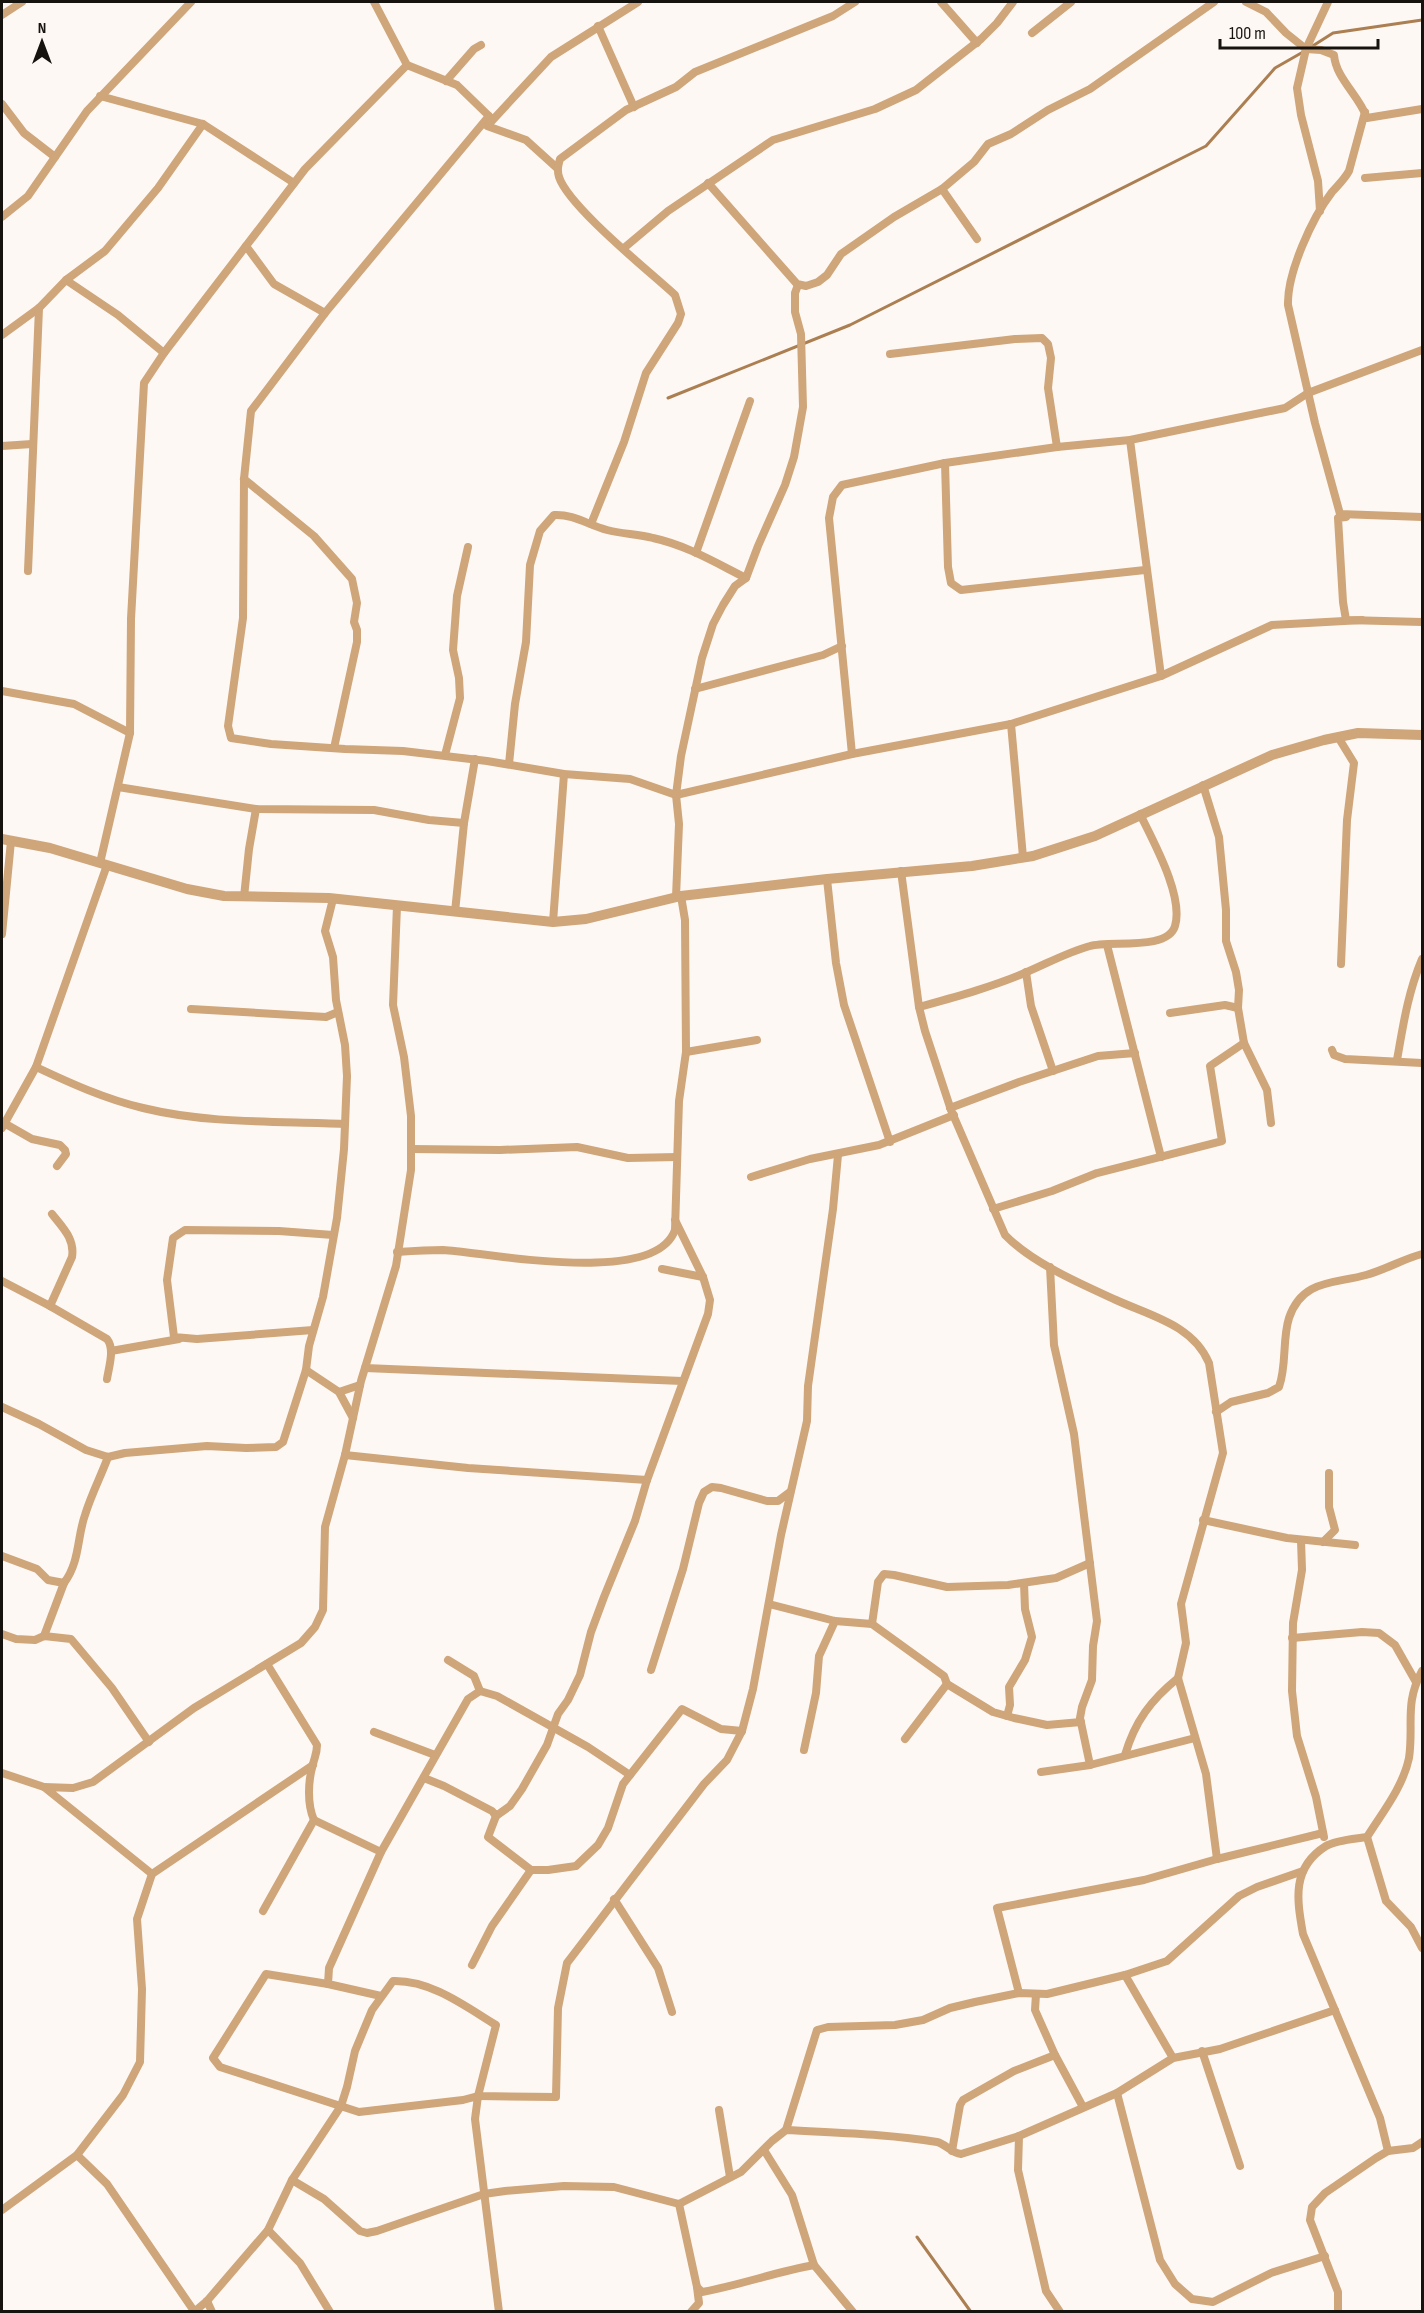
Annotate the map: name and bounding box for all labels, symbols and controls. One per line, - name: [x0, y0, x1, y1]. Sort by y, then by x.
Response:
- north arrow: [12, 12, 72, 72]
- scale bar: [1220, 12, 1378, 50]
- text: N: [38, 19, 46, 38]
- text: 100 m: [1229, 23, 1266, 44]

